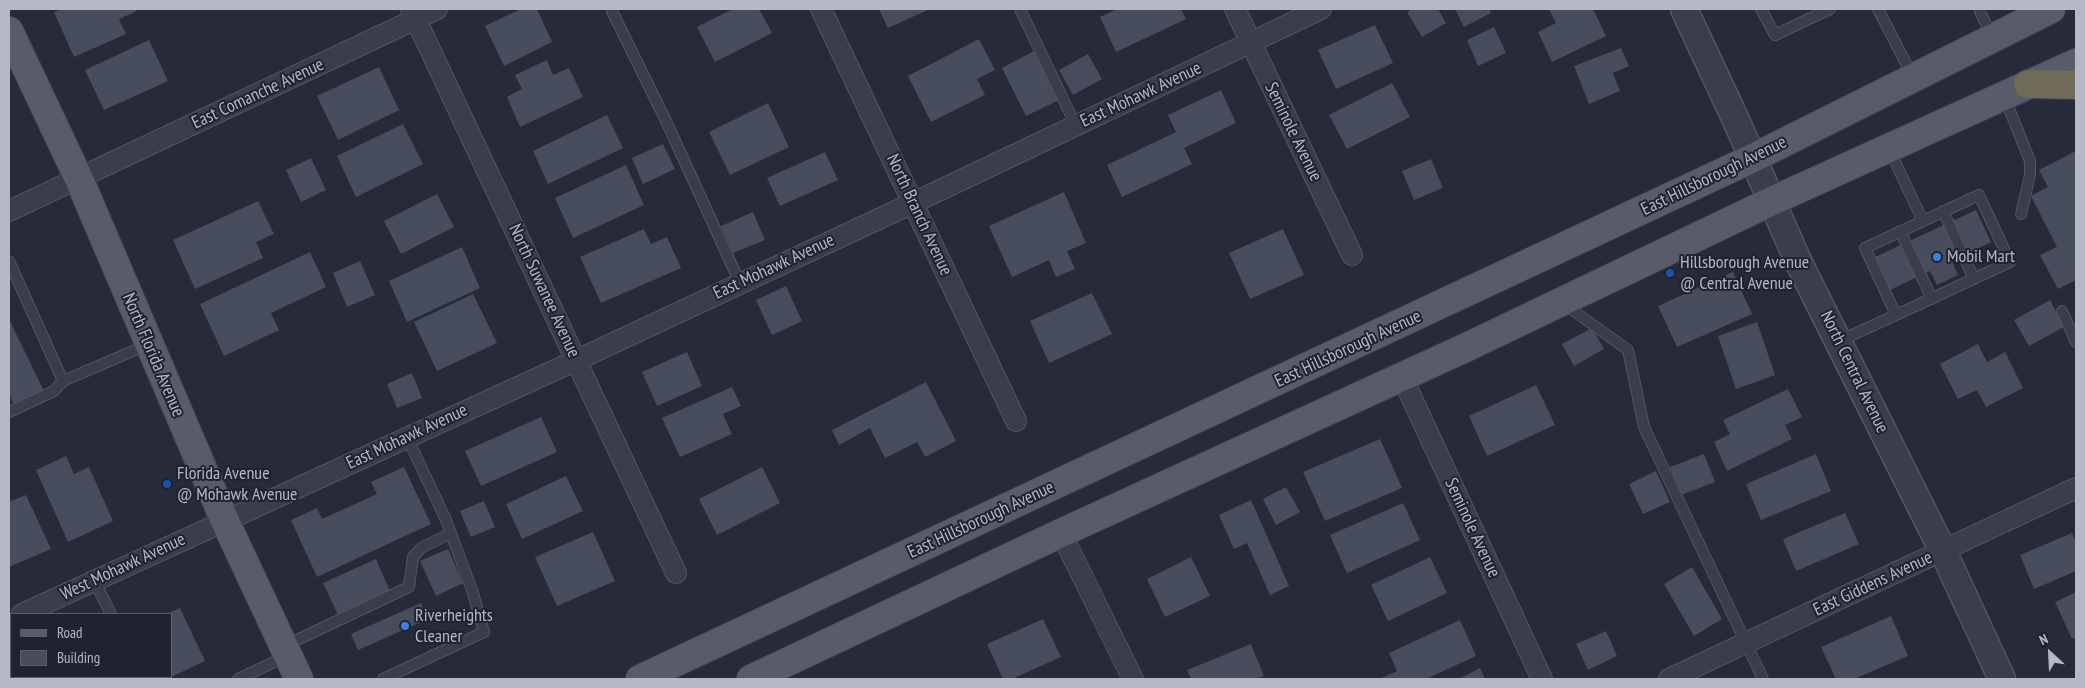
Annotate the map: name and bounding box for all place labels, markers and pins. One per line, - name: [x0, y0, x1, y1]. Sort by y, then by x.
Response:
- place label: Mobil Mart: [1947, 246, 2015, 268]
- marker: Mobil Mart: [1931, 251, 1943, 263]
- place label: Hillsborough Avenue @ Central Avenue: [1680, 252, 1809, 294]
- marker: Hillsborough Avenue @ Central Avenue: [1664, 267, 1676, 279]
- place label: Florida Avenue @ Mohawk Avenue: [177, 463, 298, 506]
- marker: Florida Avenue @ Mohawk Avenue: [161, 478, 173, 490]
- place label: Riverheights Cleaner: [415, 605, 493, 648]
- marker: Riverheights Cleaner: [399, 620, 411, 632]

